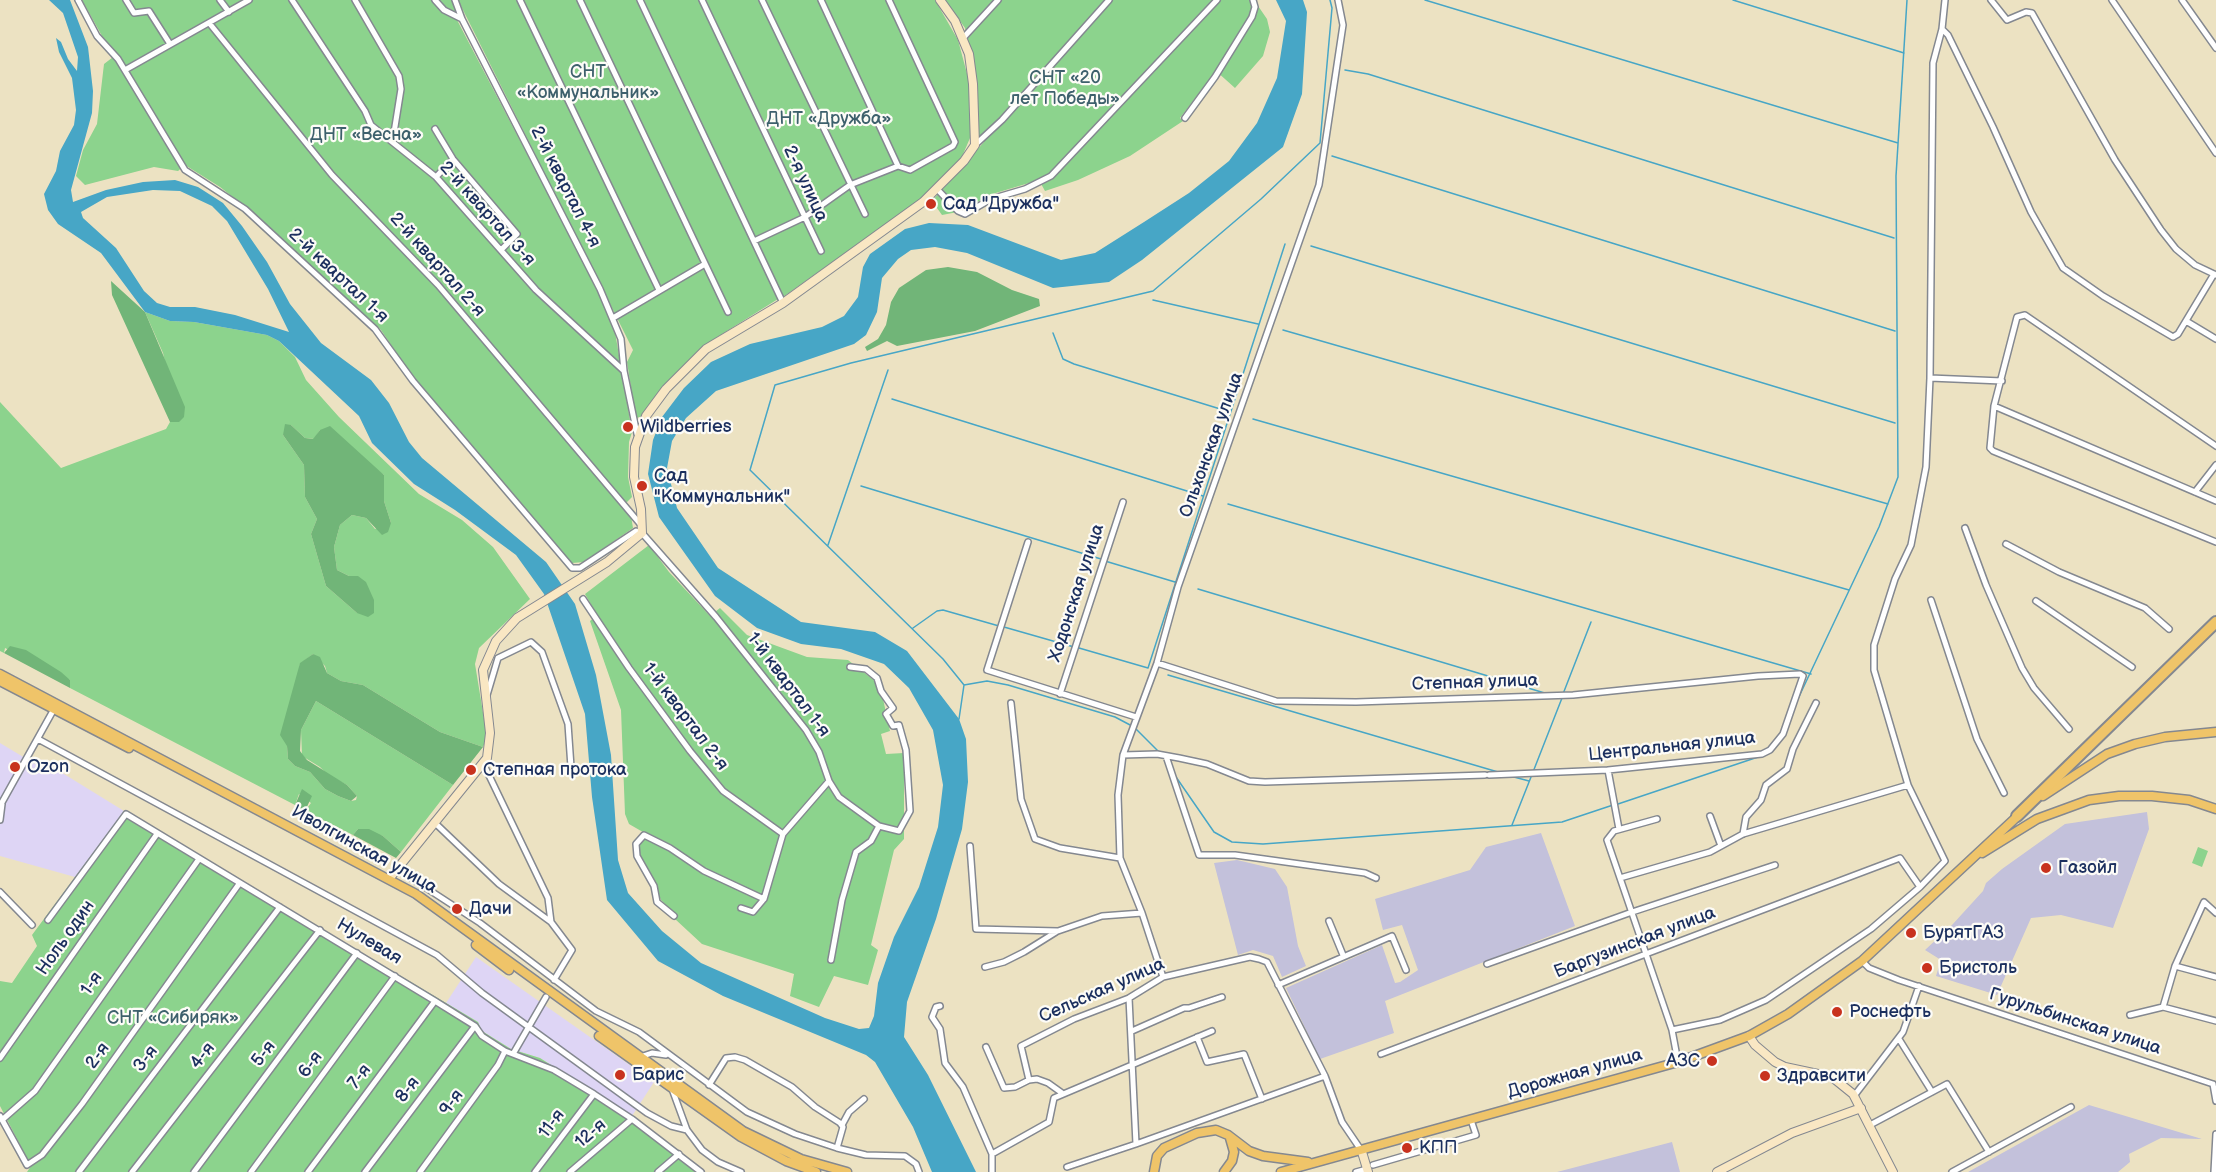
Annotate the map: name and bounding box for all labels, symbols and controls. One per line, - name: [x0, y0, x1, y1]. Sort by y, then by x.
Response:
- park label: СНТ «Коммунальник»: [517, 61, 659, 104]
- park label: СНТ «20 лет Победы»: [1010, 67, 1120, 110]
- park label: ДНТ «Дружба»: [766, 108, 892, 130]
- street label: 2-й квартал 4-я: [525, 123, 605, 251]
- park label: ДНТ «Весна»: [310, 124, 422, 146]
- street label: 2-я улица: [778, 142, 832, 226]
- street label: 2-й квартал 3-я: [434, 157, 540, 271]
- place label: Сад "Дружба": [943, 193, 1059, 215]
- marker: Сад "Дружба": [924, 197, 938, 211]
- street label: 2-й квартал 2-я: [385, 208, 489, 322]
- street label: 2-й квартал 1-я: [283, 224, 393, 328]
- street label: Ольхонская улица: [1176, 369, 1248, 521]
- place label: Wildberries: [640, 416, 732, 438]
- marker: Wildberries: [621, 420, 635, 434]
- place label: Сад "Коммунальник": [654, 465, 790, 508]
- marker: Сад "Коммунальник": [635, 479, 649, 493]
- street label: Ходонская улица: [1045, 521, 1109, 665]
- street label: 1-й квартал 1-я: [742, 628, 834, 742]
- street label: 1-й квартал 2-я: [638, 659, 732, 775]
- street label: Степная улица: [1411, 670, 1539, 696]
- street label: Центральная улица: [1587, 727, 1757, 767]
- place label: Ozon: [27, 756, 69, 778]
- place label: Степная протока: [483, 759, 627, 781]
- marker: Ozon: [8, 760, 22, 774]
- marker: Степная протока: [464, 763, 478, 777]
- street label: Иволгинская улица: [288, 801, 440, 899]
- place label: Газойл: [2058, 857, 2117, 879]
- marker: Газойл: [2039, 861, 2053, 875]
- street label: Ноль один: [32, 896, 100, 980]
- place label: Дачи: [469, 898, 512, 920]
- marker: Дачи: [450, 902, 464, 916]
- street label: Баргузинская улица: [1551, 902, 1719, 984]
- street label: Нулевая: [333, 914, 405, 970]
- place label: БурятГАЗ: [1923, 922, 2004, 944]
- marker: БурятГАЗ: [1904, 926, 1918, 940]
- street label: Сельская улица: [1036, 954, 1168, 1028]
- place label: Бристоль: [1939, 957, 2017, 979]
- marker: Бристоль: [1920, 961, 1934, 975]
- street label: 1-я: [76, 968, 108, 1000]
- street label: Гурульбинская улица: [1986, 984, 2164, 1060]
- place label: Роснефть: [1849, 1001, 1931, 1023]
- marker: Роснефть: [1830, 1005, 1844, 1019]
- park label: СНТ «Сибиряк»: [107, 1007, 239, 1029]
- street label: 5-я: [247, 1037, 281, 1071]
- street label: 4-я: [186, 1038, 220, 1074]
- street label: 2-я: [81, 1039, 115, 1073]
- street label: 3-я: [129, 1041, 163, 1077]
- street label: Дорожная улица: [1505, 1044, 1645, 1104]
- street label: 6-я: [294, 1047, 328, 1083]
- place label: АЗС: [1666, 1050, 1700, 1072]
- marker: АЗС: [1705, 1054, 1719, 1068]
- street label: 7-я: [344, 1060, 376, 1094]
- place label: Барис: [632, 1064, 684, 1086]
- place label: Здравсити: [1777, 1065, 1866, 1087]
- marker: Барис: [613, 1068, 627, 1082]
- marker: Здравсити: [1758, 1069, 1772, 1083]
- street label: 8-я: [391, 1073, 425, 1107]
- street label: 9-я: [435, 1086, 469, 1120]
- street label: 11-я: [534, 1105, 570, 1143]
- street label: 12-я: [571, 1115, 611, 1153]
- place label: КПП: [1419, 1137, 1458, 1159]
- marker: КПП: [1400, 1141, 1414, 1155]

